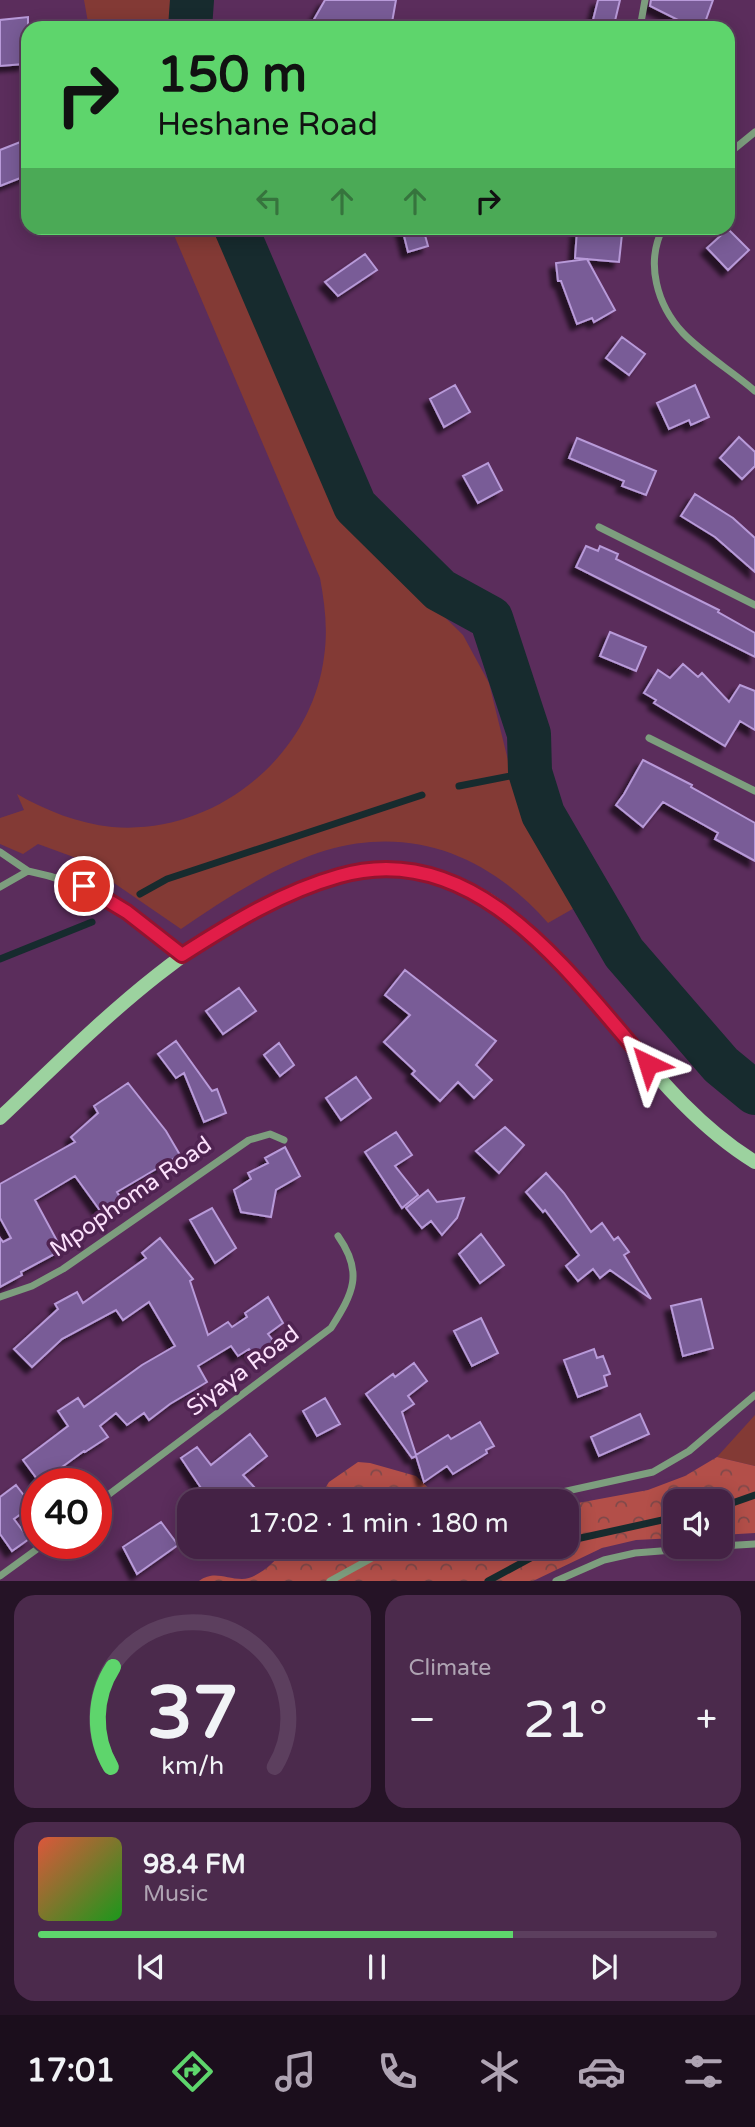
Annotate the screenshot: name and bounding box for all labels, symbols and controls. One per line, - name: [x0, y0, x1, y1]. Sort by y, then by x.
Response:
- text: 150 m: [157, 46, 307, 105]
- icon: right: [42, 49, 133, 140]
- text: Heshane Road: [157, 106, 378, 144]
- icon: left: [250, 182, 288, 220]
- icon: ahead: [323, 182, 361, 220]
- icon: ahead: [396, 182, 434, 220]
- icon: right: [469, 182, 507, 220]
- pin: [54, 856, 114, 916]
- icon: arrive: [65, 867, 103, 905]
- position arrow: [611, 1027, 685, 1101]
- street label: Mpophoma Road: [45, 1131, 217, 1263]
- street label: Siyaya Road: [181, 1320, 305, 1422]
- speed limit sign: 40: [21, 1468, 112, 1559]
- map controls: [663, 1489, 733, 1559]
- button: sound: [663, 1489, 733, 1559]
- text: 17:02 · 1 min · 180 m: [247, 1508, 509, 1539]
- text: Climate: [409, 1654, 491, 1682]
- text: 37: [147, 1671, 238, 1759]
- text: 21°: [523, 1689, 608, 1752]
- text: −: [409, 1697, 436, 1743]
- text: +: [696, 1697, 717, 1743]
- text: km/h: [161, 1751, 224, 1781]
- text: 98.4 FM: [143, 1849, 246, 1880]
- text: Music: [143, 1880, 208, 1908]
- icon: previous: [132, 1948, 170, 1986]
- icon: pause: [358, 1948, 396, 1986]
- icon: next: [585, 1948, 623, 1986]
- icon: directions: [168, 2047, 217, 2096]
- icon: music: [271, 2047, 320, 2096]
- icon: phone: [373, 2047, 422, 2096]
- icon: climate: [475, 2047, 524, 2096]
- icon: car: [577, 2047, 626, 2096]
- icon: filters: [679, 2047, 728, 2096]
- text: 17:01: [27, 2052, 115, 2090]

